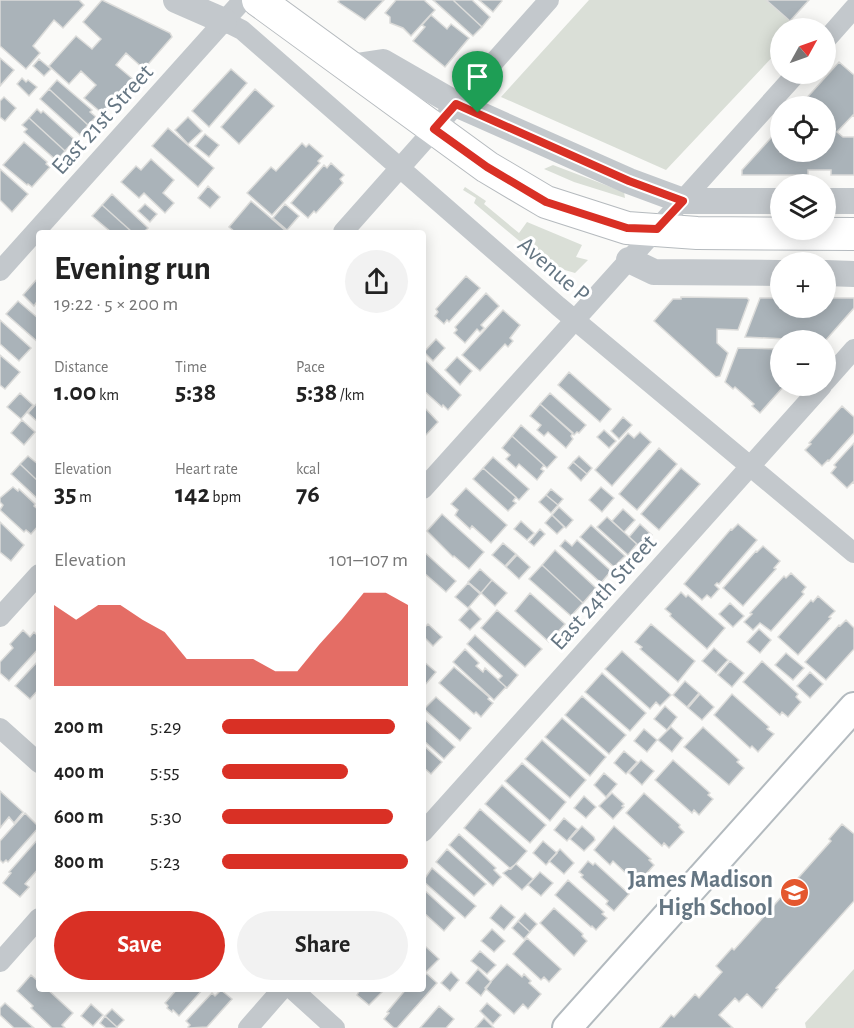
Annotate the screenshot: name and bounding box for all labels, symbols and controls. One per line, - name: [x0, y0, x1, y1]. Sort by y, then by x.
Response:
- north arrow: [770, 18, 836, 84]
- map controls: [770, 18, 836, 396]
- pin: [452, 51, 503, 113]
- street label: East 21st Street: [47, 60, 158, 179]
- icon: arrive: [461, 60, 494, 93]
- button: locate: [770, 96, 836, 162]
- button: layers: [770, 174, 836, 240]
- street label: Avenue P: [513, 232, 594, 307]
- button: share: [345, 250, 408, 313]
- button: +: [770, 252, 836, 318]
- text: Evening run: [54, 253, 211, 286]
- text: 19:22 · 5 × 200 m: [54, 294, 178, 314]
- button: −: [770, 330, 836, 396]
- text: Distance: [54, 359, 108, 375]
- text: Time: [175, 359, 207, 375]
- text: Pace: [296, 359, 325, 375]
- text: 1.00: [54, 379, 96, 405]
- text: 5:38: [175, 379, 216, 405]
- text: 5:38: [296, 379, 337, 405]
- text: km: [96, 387, 119, 403]
- text: /km: [337, 387, 365, 403]
- text: Elevation: [54, 461, 112, 477]
- text: Heart rate: [175, 461, 238, 477]
- text: kcal: [296, 461, 320, 477]
- text: 35: [54, 481, 76, 507]
- text: 142: [175, 481, 210, 507]
- text: 76: [296, 481, 320, 507]
- text: m: [76, 489, 92, 505]
- text: bpm: [210, 489, 241, 505]
- street label: East 24th Street: [546, 530, 662, 655]
- text: Elevation: [54, 550, 126, 570]
- text: 101–107 m: [329, 550, 408, 570]
- text: 200 m: [54, 717, 103, 737]
- text: 5:29: [150, 717, 181, 737]
- text: 400 m: [54, 762, 104, 782]
- text: 5:55: [150, 762, 180, 782]
- text: 600 m: [54, 807, 104, 827]
- text: 5:30: [150, 807, 182, 827]
- text: 800 m: [54, 852, 104, 872]
- text: 5:23: [150, 852, 180, 872]
- place label: James Madison High School: [627, 868, 773, 920]
- school or university icon: James Madison High School: [778, 877, 810, 909]
- button: Save: [54, 911, 225, 980]
- button: Share: [237, 911, 408, 980]

